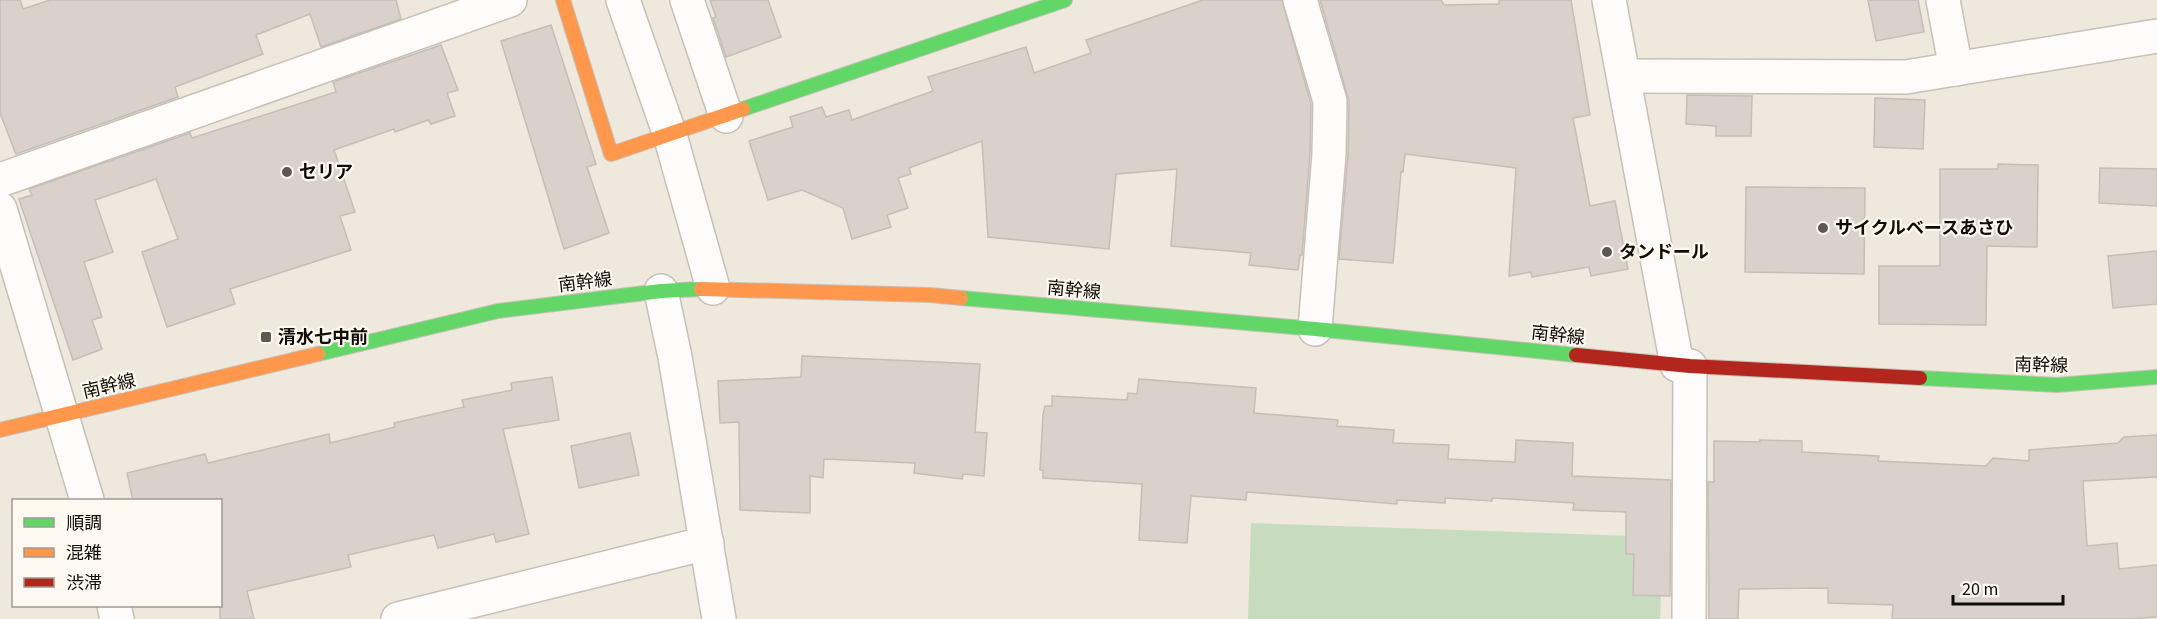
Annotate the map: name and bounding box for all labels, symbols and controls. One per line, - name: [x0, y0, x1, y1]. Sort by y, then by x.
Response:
- place label: セリア: [299, 160, 353, 185]
- marker: セリア: [280, 165, 294, 179]
- place label: サイクルベースあさひ: [1835, 216, 2013, 241]
- marker: サイクルベースあさひ: [1816, 221, 1830, 235]
- place label: タンドール: [1619, 240, 1709, 265]
- marker: タンドール: [1600, 245, 1614, 259]
- street label: 南幹線: [557, 267, 613, 298]
- street label: 南幹線: [1046, 276, 1102, 305]
- street label: 南幹線: [1530, 320, 1586, 351]
- place label: 清水七中前: [278, 325, 368, 350]
- marker: 清水七中前: [259, 330, 273, 344]
- street label: 南幹線: [2014, 353, 2068, 378]
- street label: 南幹線: [80, 368, 138, 405]
- legend: [12, 499, 222, 607]
- text: 順調: [66, 511, 102, 536]
- text: 混雑: [66, 541, 102, 566]
- scale bar: [1953, 568, 2062, 606]
- text: 渋滞: [66, 571, 102, 596]
- text: 20 m: [1962, 577, 1998, 602]

